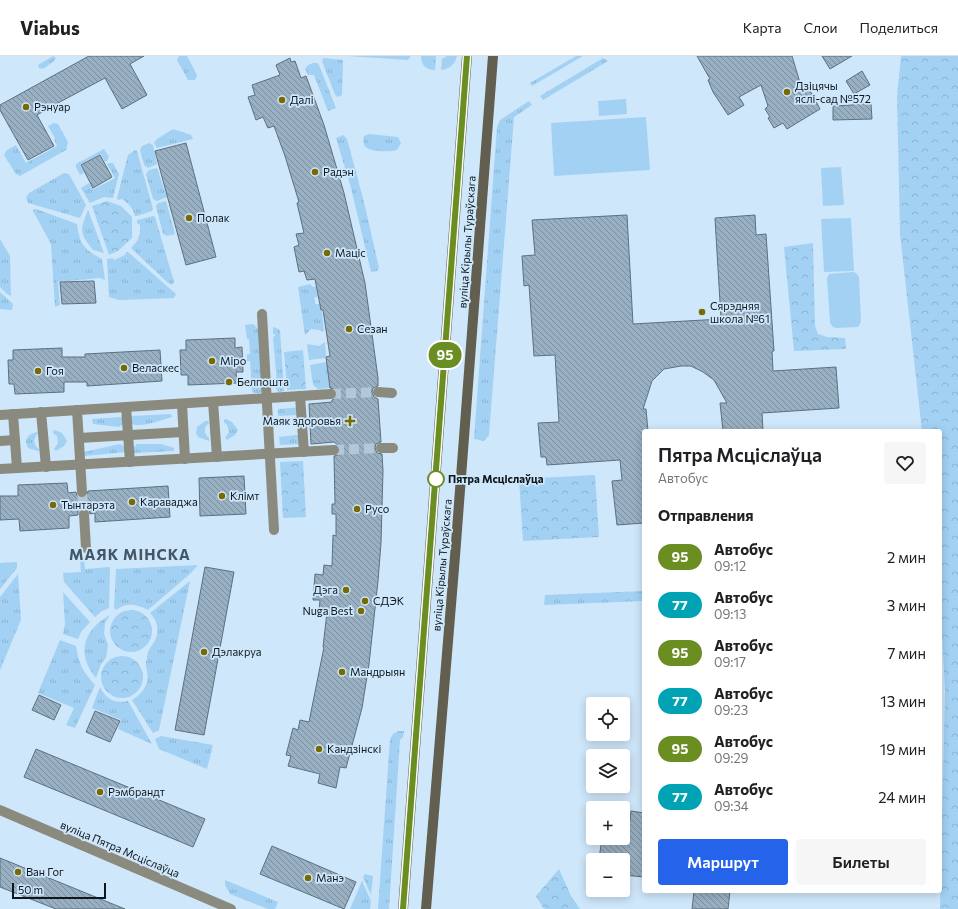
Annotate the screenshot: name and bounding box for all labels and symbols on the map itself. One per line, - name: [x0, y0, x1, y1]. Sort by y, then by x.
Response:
- place label: Дзіцячы яслі-сад №572: [795, 79, 871, 105]
- marker: Дзіцячы яслі-сад №572: [782, 87, 792, 97]
- place label: Далі: [290, 93, 314, 106]
- marker: Далі: [277, 95, 287, 105]
- place label: Рэнуар: [34, 100, 70, 113]
- marker: Рэнуар: [21, 102, 31, 112]
- place label: Радэн: [323, 165, 354, 178]
- marker: Радэн: [310, 167, 320, 177]
- street label: вуліца Кірылы Тураўскага: [455, 175, 478, 309]
- place label: Полак: [197, 211, 230, 224]
- marker: Полак: [184, 213, 194, 223]
- place label: Маціс: [335, 246, 366, 259]
- marker: Маціс: [322, 248, 332, 258]
- place label: Сярэдняя школа №61: [710, 299, 770, 325]
- marker: Сярэдняя школа №61: [697, 307, 707, 317]
- place label: Сезан: [357, 322, 388, 335]
- marker: Сезан: [344, 324, 354, 334]
- line badge: 95: [427, 342, 463, 368]
- place label: Міро: [220, 354, 247, 367]
- marker: Міро: [207, 356, 217, 366]
- place label: Веласкес: [132, 361, 179, 374]
- marker: Веласкес: [119, 363, 129, 373]
- place label: Гоя: [46, 364, 64, 377]
- marker: Гоя: [33, 366, 43, 376]
- place label: Белпошта: [237, 375, 289, 388]
- marker: Белпошта: [224, 377, 234, 387]
- place label: Маяк здоровья: [263, 414, 341, 427]
- marker: Маяк здоровья: [344, 415, 356, 427]
- marker: Пятра Мсціслаўца: [427, 470, 445, 488]
- place label: Пятра Мсціслаўца: [448, 472, 544, 485]
- place label: Клімт: [230, 489, 260, 502]
- marker: Клімт: [217, 491, 227, 501]
- place label: Караваджа: [140, 495, 198, 508]
- marker: Караваджа: [127, 497, 137, 507]
- place label: Тынтарэта: [61, 498, 115, 511]
- street label: вуліца Кірылы Тураўскага: [429, 498, 454, 632]
- marker: Тынтарэта: [48, 500, 58, 510]
- place label: Русо: [365, 502, 390, 515]
- marker: Русо: [352, 504, 362, 514]
- district label: МАЯК МІНСКА: [69, 545, 191, 563]
- place label: Дэга: [313, 583, 338, 596]
- marker: Дэга: [341, 585, 351, 595]
- place label: СДЭК: [373, 594, 405, 607]
- marker: СДЭК: [360, 596, 370, 606]
- place label: Nuga Best: [302, 604, 353, 617]
- marker: Nuga Best: [356, 606, 366, 616]
- place label: Дэлакруа: [212, 645, 262, 658]
- marker: Дэлакруа: [199, 647, 209, 657]
- place label: Мандрыян: [350, 665, 405, 678]
- marker: Мандрыян: [337, 667, 347, 677]
- place label: Кандзінскі: [327, 742, 382, 755]
- marker: Кандзінскі: [314, 744, 324, 754]
- place label: Рэмбрандт: [108, 785, 165, 798]
- marker: Рэмбрандт: [95, 787, 105, 797]
- street label: вуліца Пятра Мсціслаўца: [59, 817, 182, 880]
- place label: Ван Гог: [26, 865, 64, 878]
- marker: Ван Гог: [13, 867, 23, 877]
- place label: Манэ: [316, 871, 344, 884]
- marker: Манэ: [303, 873, 313, 883]
- scale bar: [12, 881, 106, 900]

